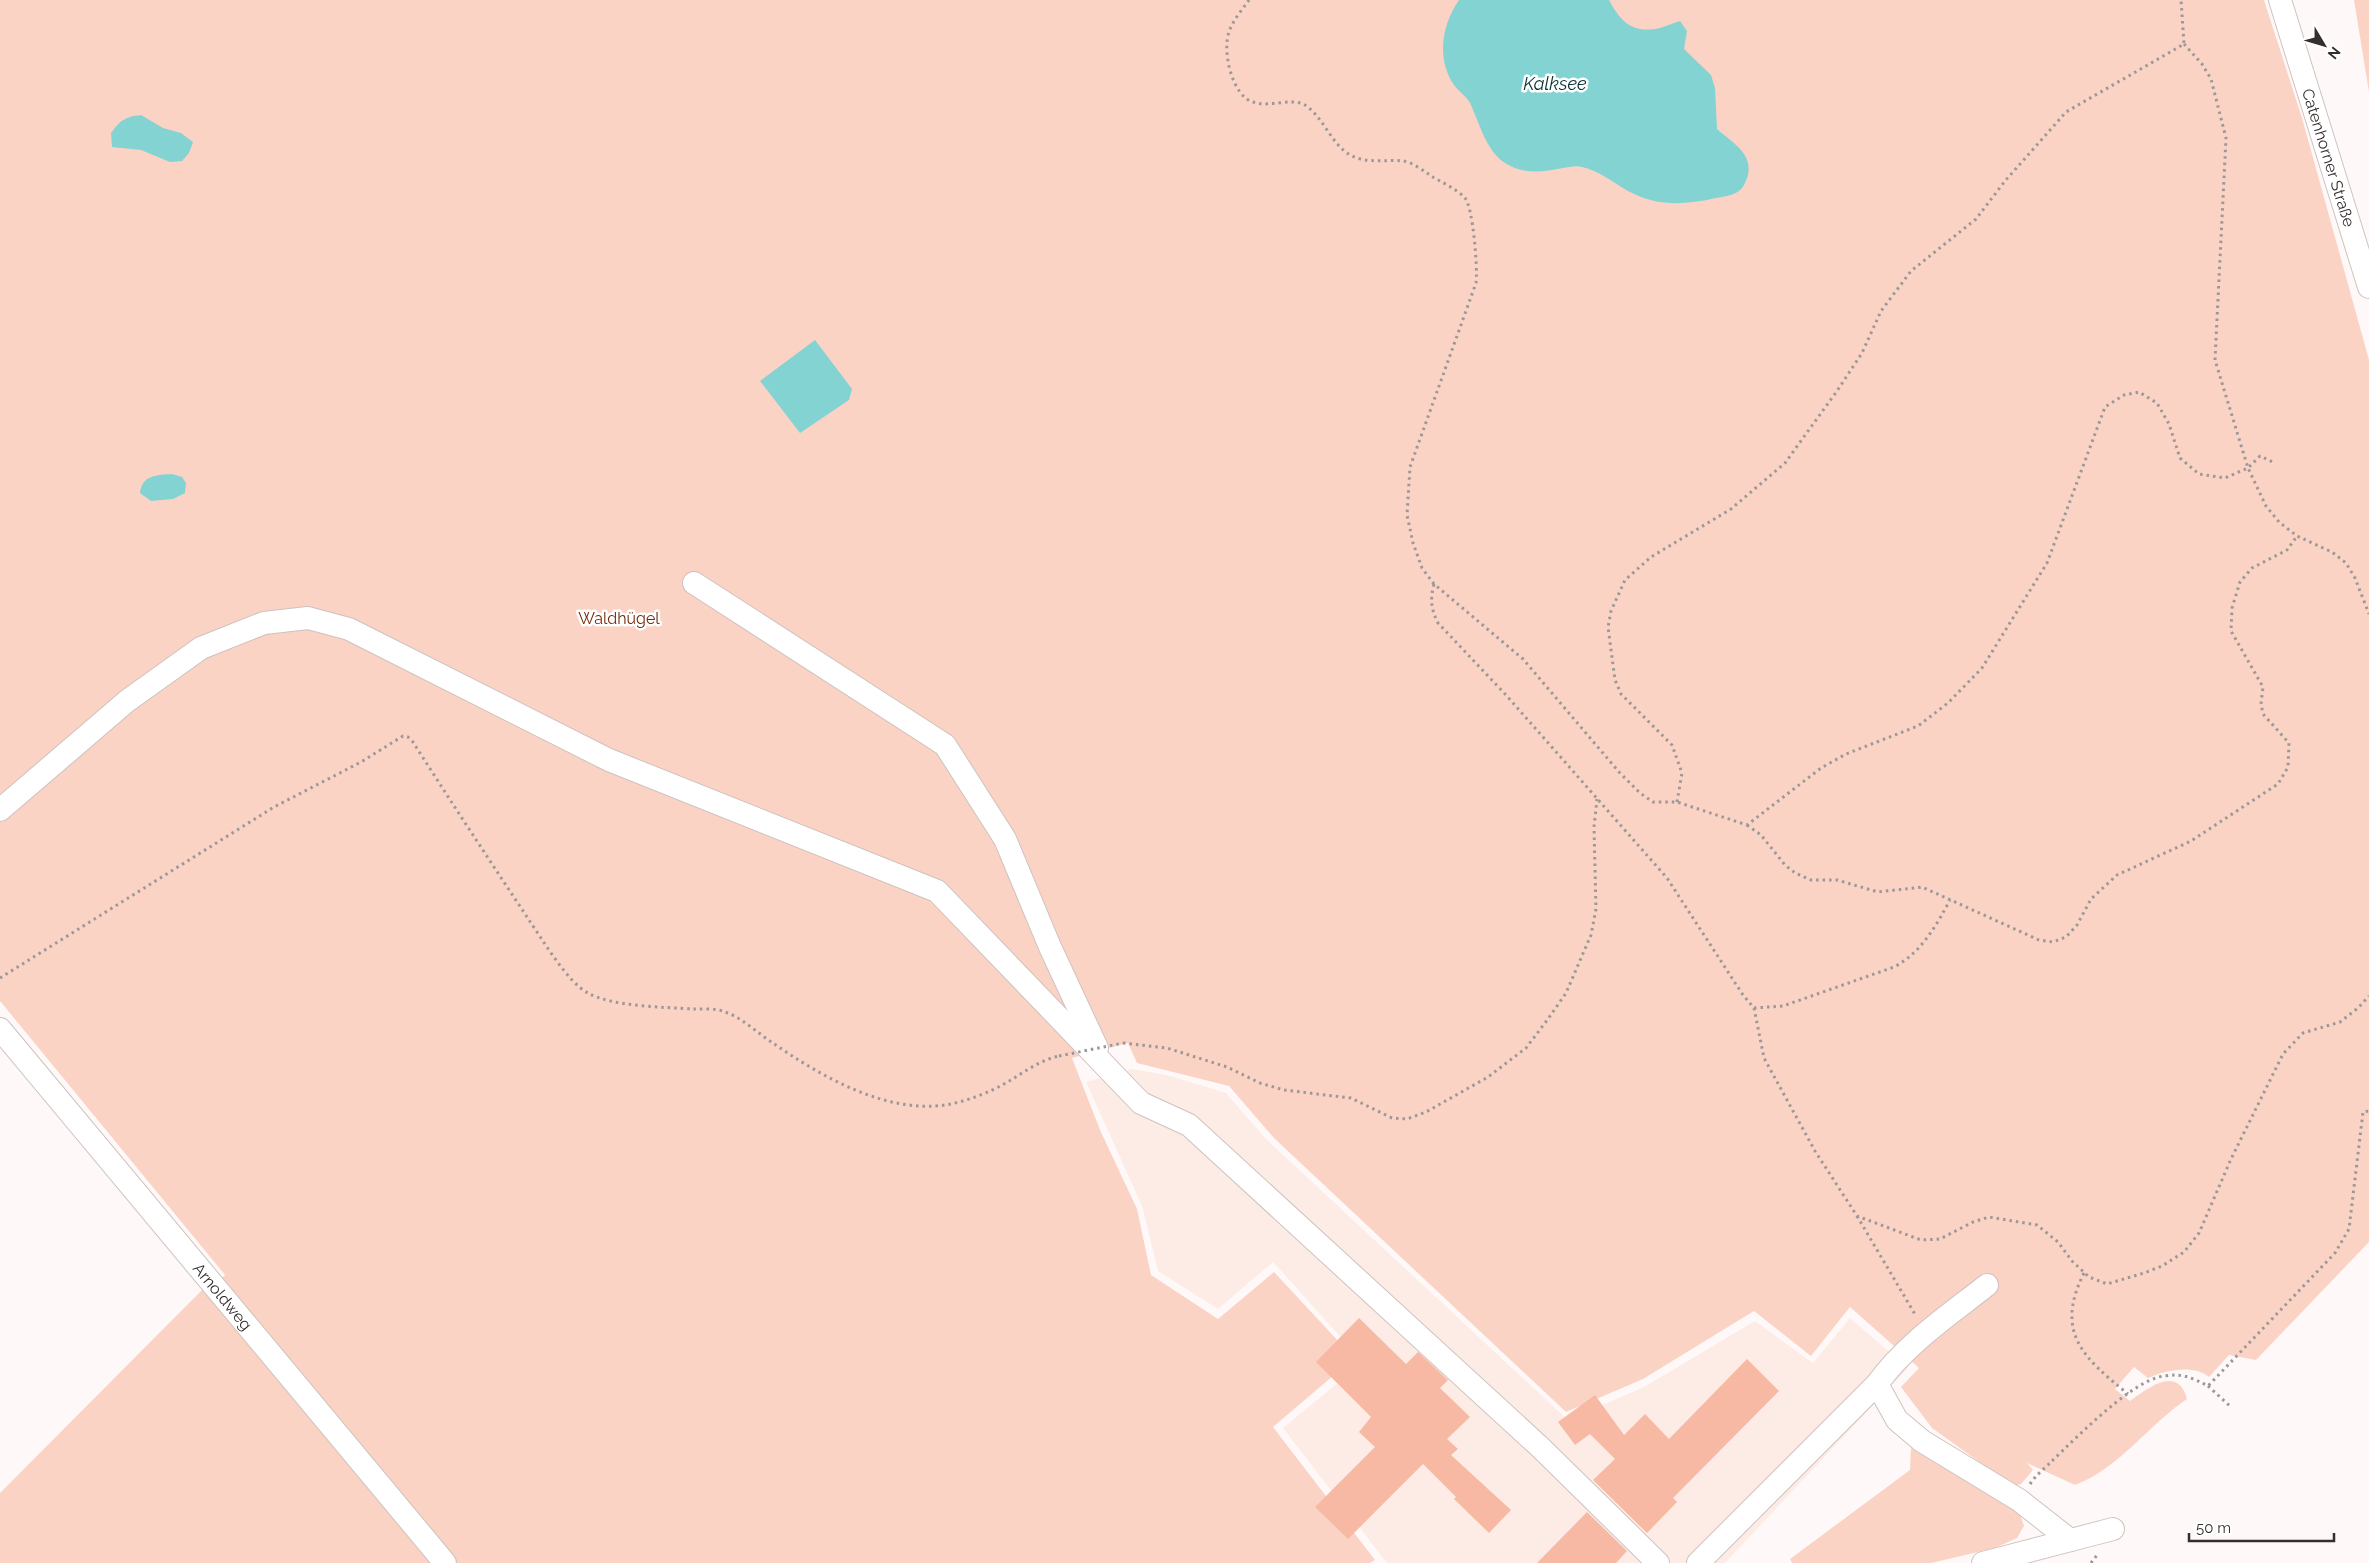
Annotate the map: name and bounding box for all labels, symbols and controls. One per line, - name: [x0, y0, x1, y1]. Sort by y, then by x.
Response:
- north arrow: [2299, 20, 2349, 70]
- text: N: [2325, 44, 2344, 62]
- water label: Kalksee: [1523, 73, 1587, 94]
- street label: Catenhorner Straße: [2298, 86, 2359, 229]
- park label: Waldhügel: [578, 609, 660, 628]
- street label: Arnoldweg: [189, 1259, 256, 1334]
- scale bar: [2189, 1510, 2334, 1542]
- text: 50 m: [2196, 1519, 2231, 1537]

